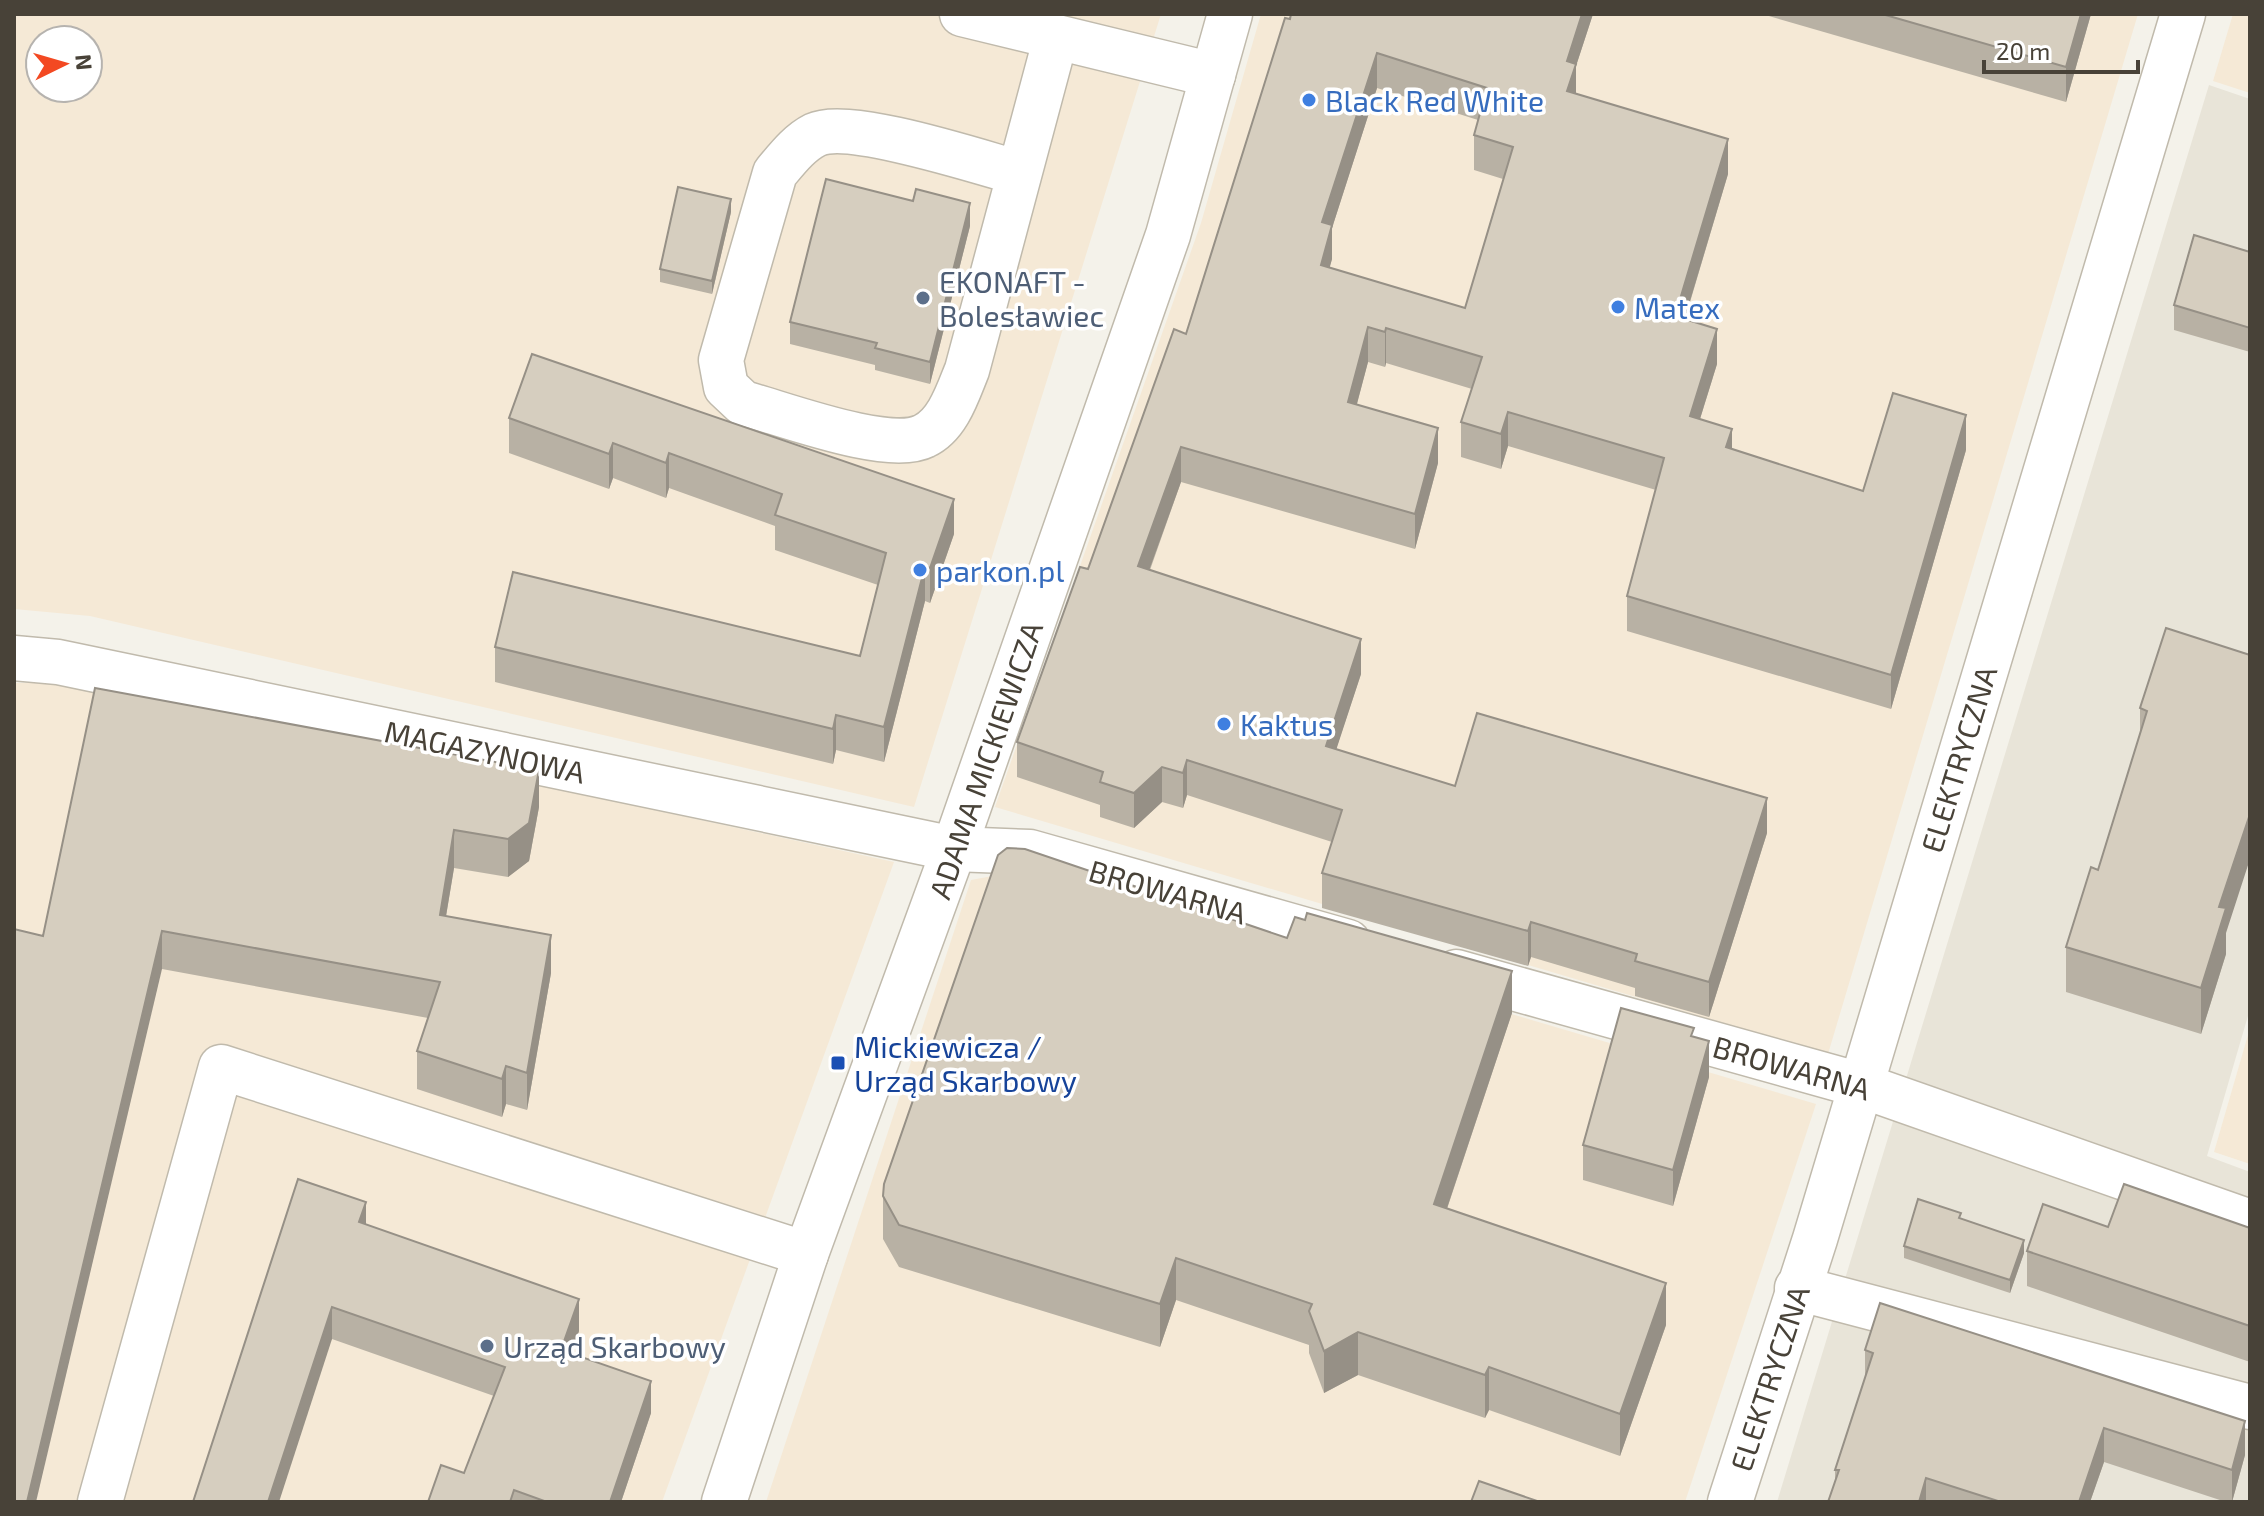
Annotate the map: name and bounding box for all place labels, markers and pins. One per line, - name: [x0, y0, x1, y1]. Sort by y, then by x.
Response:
- place label: Black Red White: [1325, 82, 1544, 118]
- marker: Black Red White: [1300, 91, 1318, 109]
- place label: EKONAFT - Bolesławiec: [939, 263, 1104, 333]
- marker: EKONAFT - Bolesławiec: [914, 289, 932, 307]
- place label: Matex: [1634, 289, 1720, 325]
- marker: Matex: [1609, 298, 1627, 316]
- place label: parkon.pl: [936, 552, 1064, 588]
- marker: parkon.pl: [911, 561, 929, 579]
- place label: Kaktus: [1240, 706, 1333, 742]
- marker: Kaktus: [1215, 715, 1233, 733]
- place label: Mickiewicza / Urząd Skarbowy: [854, 1028, 1077, 1098]
- marker: Mickiewicza / Urząd Skarbowy: [829, 1054, 847, 1072]
- place label: Urząd Skarbowy: [503, 1328, 726, 1364]
- marker: Urząd Skarbowy: [478, 1337, 496, 1355]

